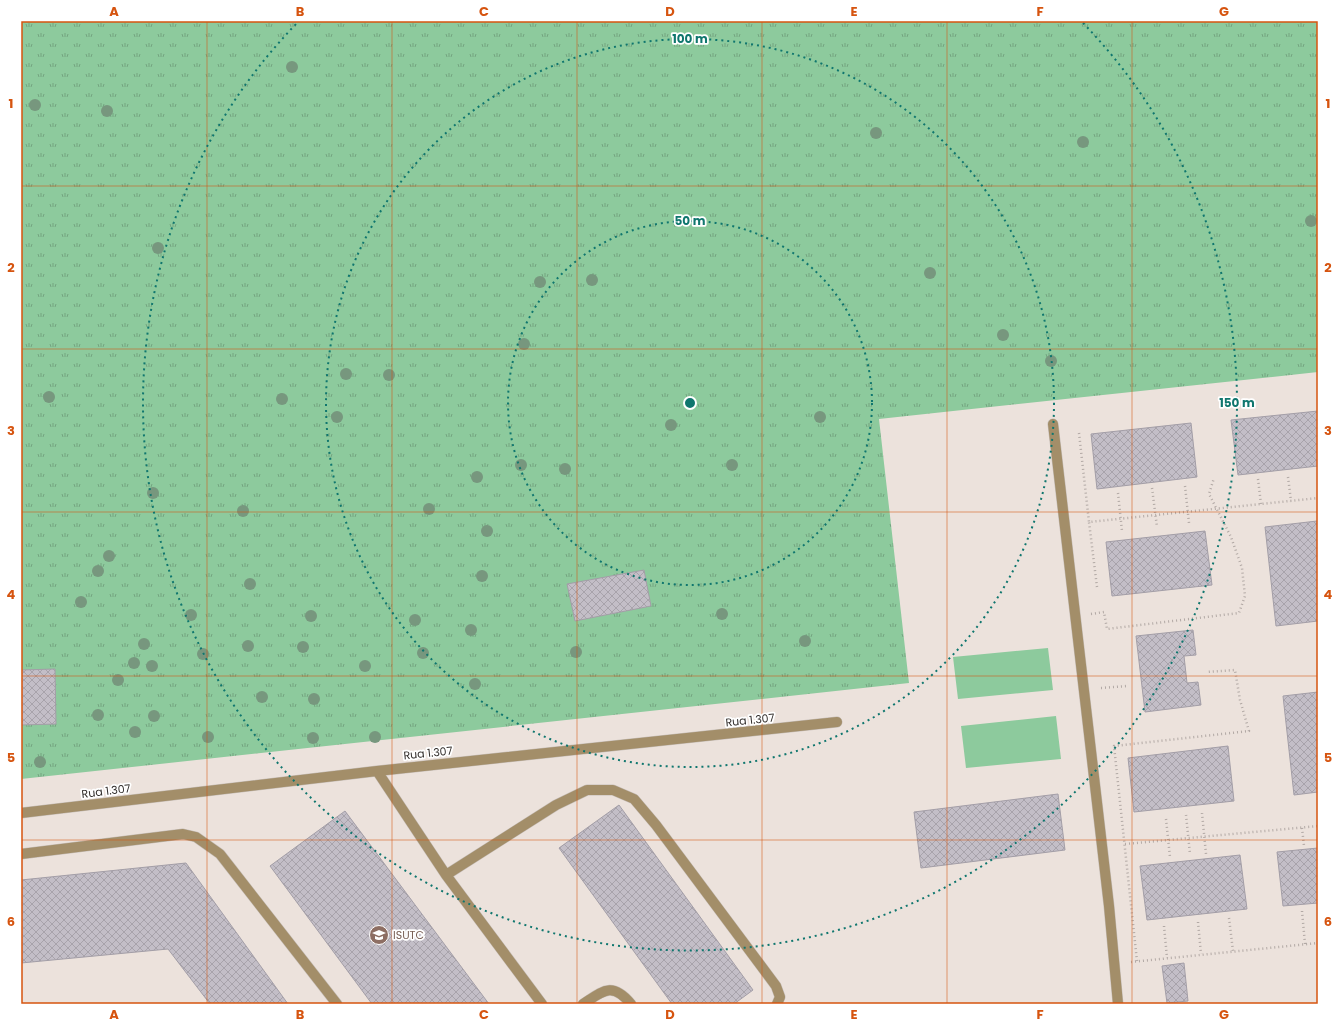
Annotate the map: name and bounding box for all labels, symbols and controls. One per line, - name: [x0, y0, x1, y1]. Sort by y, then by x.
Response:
- text: A: [109, 2, 119, 21]
- text: B: [296, 2, 305, 21]
- text: C: [479, 2, 489, 21]
- text: D: [665, 2, 675, 21]
- text: E: [850, 2, 858, 21]
- text: F: [1036, 2, 1044, 21]
- text: G: [1219, 2, 1229, 21]
- text: 100 m: [672, 30, 708, 47]
- text: 1: [9, 94, 13, 113]
- text: 1: [1326, 94, 1330, 113]
- text: 50 m: [675, 212, 706, 229]
- text: 2: [7, 258, 15, 277]
- text: 2: [1324, 258, 1332, 277]
- text: 150 m: [1219, 394, 1255, 411]
- centre of rings: [683, 396, 697, 410]
- text: 3: [7, 421, 15, 440]
- text: 3: [1324, 421, 1332, 440]
- text: 4: [7, 585, 16, 604]
- text: 4: [1324, 585, 1333, 604]
- street label: Rua 1.307: [725, 709, 775, 731]
- street label: Rua 1.307: [403, 742, 453, 764]
- text: 5: [7, 748, 15, 767]
- text: 5: [1324, 748, 1332, 767]
- street label: Rua 1.307: [81, 780, 131, 802]
- text: 6: [7, 912, 15, 931]
- text: 6: [1324, 912, 1332, 931]
- school or university icon: ISUTC: [368, 924, 390, 946]
- place label: ISUTC: [393, 927, 424, 943]
- text: A: [109, 1005, 119, 1024]
- text: B: [296, 1005, 305, 1024]
- text: C: [479, 1005, 489, 1024]
- text: D: [665, 1005, 675, 1024]
- text: E: [850, 1005, 858, 1024]
- text: F: [1036, 1005, 1044, 1024]
- text: G: [1219, 1005, 1229, 1024]

